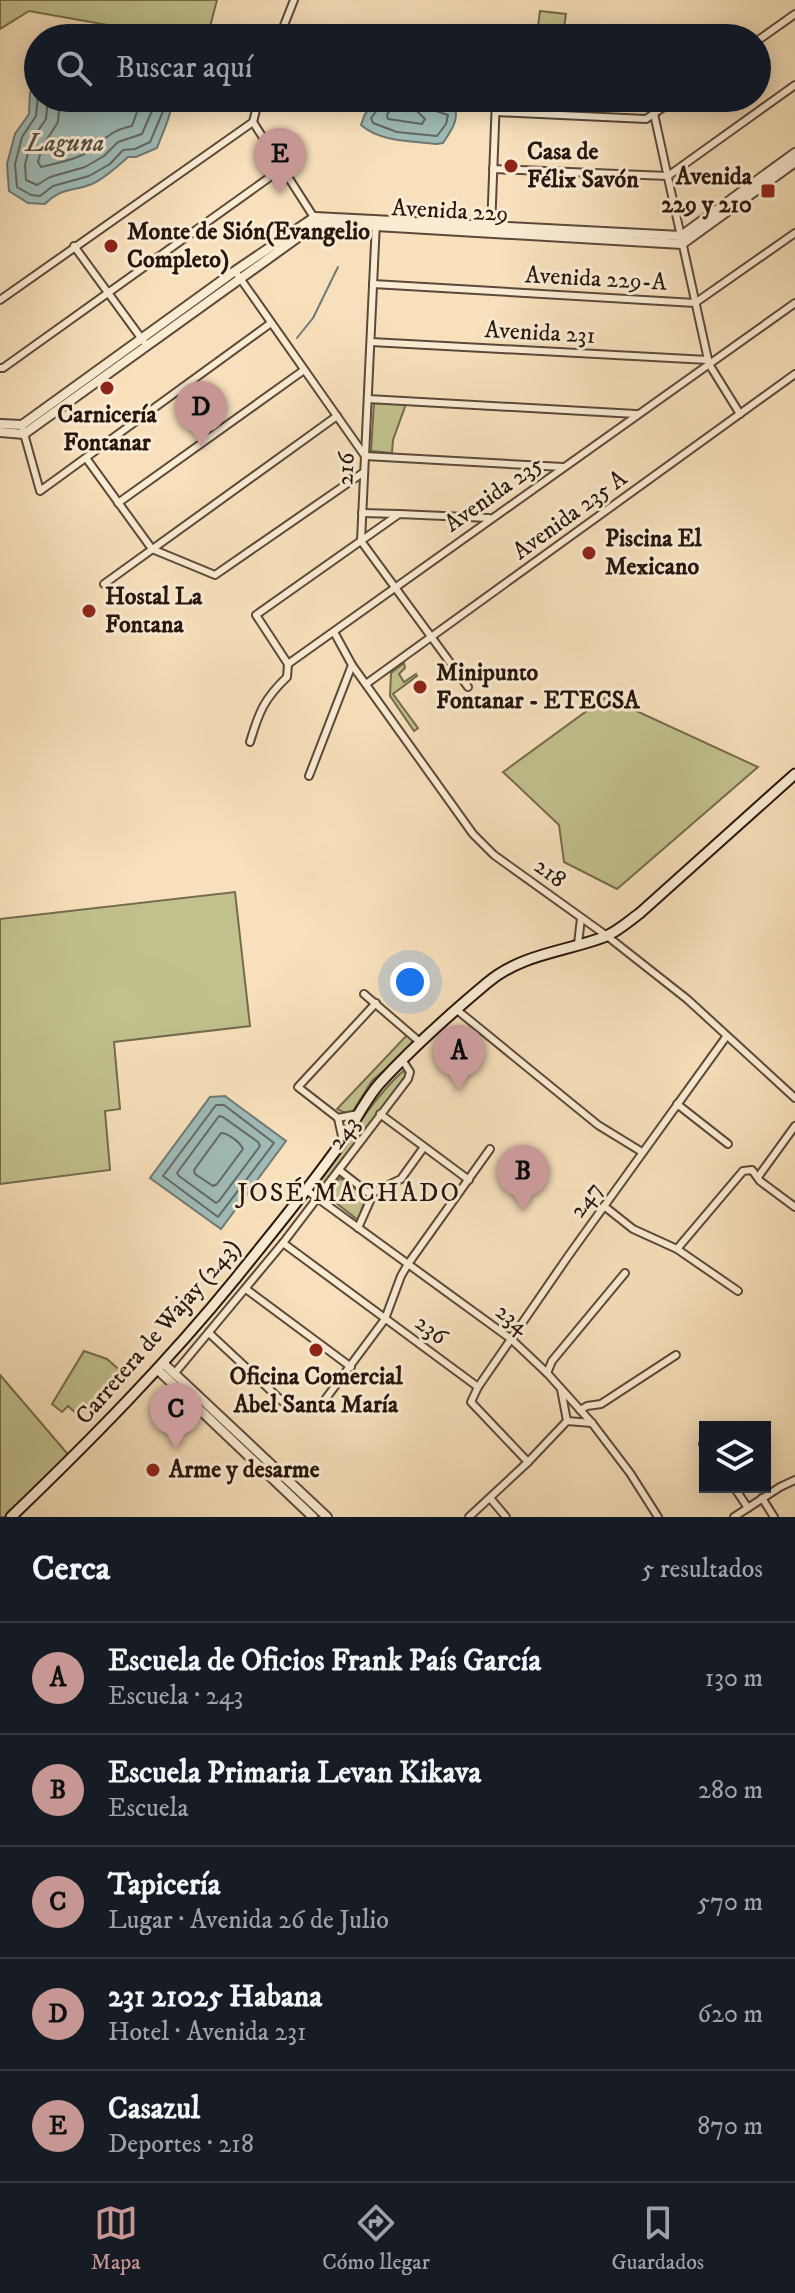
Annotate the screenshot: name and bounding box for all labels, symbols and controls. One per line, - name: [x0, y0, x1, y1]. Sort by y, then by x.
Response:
- search box: [24, 24, 771, 112]
- icon: search: [52, 46, 96, 90]
- text: Buscar aquí: [116, 50, 253, 87]
- water label: Laguna: [24, 127, 104, 160]
- pin: E: [254, 128, 306, 194]
- place label: Casa de Félix Savón: [527, 137, 639, 195]
- marker: Casa de Félix Savón: [502, 157, 520, 175]
- place label: Avenida 229 y 210: [661, 162, 753, 220]
- marker: Avenida 229 y 210: [759, 182, 777, 200]
- street label: Avenida 229: [391, 193, 509, 229]
- place label: Monte de Sión(Evangelio Completo): [127, 217, 370, 275]
- marker: Monte de Sión(Evangelio Completo): [102, 237, 120, 255]
- street label: Avenida 229-A: [524, 260, 668, 298]
- street label: Avenida 231: [484, 315, 596, 351]
- marker: Carnicería Fontanar: [98, 379, 116, 397]
- pin: D: [175, 381, 227, 447]
- place label: Carnicería Fontanar: [57, 400, 158, 458]
- street label: Avenida 235: [439, 449, 549, 539]
- street label: 216: [330, 450, 362, 486]
- street label: Avenida 235 A: [507, 463, 634, 567]
- place label: Piscina El Mexicano: [605, 524, 703, 582]
- marker: Piscina El Mexicano: [580, 544, 598, 562]
- place label: Hostal La Fontana: [105, 582, 203, 640]
- marker: Hostal La Fontana: [80, 602, 98, 620]
- place label: Minipunto Fontanar - ETECSA: [436, 658, 640, 716]
- marker: Minipunto Fontanar - ETECSA: [411, 678, 429, 696]
- street label: 218: [528, 851, 572, 895]
- your location: [390, 962, 430, 1002]
- pin: A: [433, 1025, 485, 1091]
- street label: 243: [322, 1110, 366, 1156]
- pin: B: [497, 1145, 549, 1211]
- street label: 247: [563, 1176, 609, 1224]
- district label: JOSÉ MACHADO: [235, 1177, 461, 1210]
- street label: Carretera de Wajay (243): [70, 1233, 246, 1431]
- street label: 234: [489, 1297, 536, 1342]
- street label: 236: [409, 1308, 455, 1353]
- marker: Oficina Comercial Abel Santa María: [307, 1341, 325, 1359]
- place label: Oficina Comercial Abel Santa María: [229, 1362, 403, 1420]
- pin: C: [150, 1383, 202, 1449]
- map controls: [699, 1421, 771, 1493]
- button: layers: [699, 1421, 771, 1493]
- place label: Arme y desarme: [168, 1455, 320, 1485]
- marker: Arme y desarme: [144, 1461, 162, 1479]
- text: Cerca: [32, 1548, 110, 1590]
- text: 5 resultados: [641, 1553, 763, 1586]
- text: Escuela de Oficios Frank País García: [108, 1643, 541, 1680]
- text: A: [50, 1662, 66, 1695]
- text: 130 m: [705, 1662, 763, 1695]
- text: Escuela · 243: [108, 1680, 243, 1713]
- text: Escuela Primaria Levan Kikava: [108, 1755, 481, 1792]
- text: B: [50, 1774, 66, 1807]
- text: 280 m: [698, 1774, 763, 1807]
- text: Escuela: [108, 1792, 188, 1825]
- text: Tapicería: [108, 1867, 221, 1904]
- text: C: [49, 1886, 67, 1919]
- text: 570 m: [697, 1886, 763, 1919]
- text: Lugar · Avenida 26 de Julio: [108, 1904, 389, 1937]
- text: 231 21025 Habana: [108, 1979, 322, 2016]
- text: D: [48, 1998, 68, 2031]
- text: 620 m: [698, 1998, 763, 2031]
- text: Hotel · Avenida 231: [108, 2016, 306, 2049]
- text: Casazul: [108, 2091, 200, 2128]
- text: E: [49, 2110, 67, 2143]
- text: 870 m: [697, 2110, 763, 2143]
- text: Deportes · 218: [108, 2128, 254, 2161]
- tab: Mapa: [91, 2201, 141, 2276]
- tab: Cómo llegar: [322, 2201, 430, 2276]
- tab: Guardados: [611, 2201, 704, 2276]

